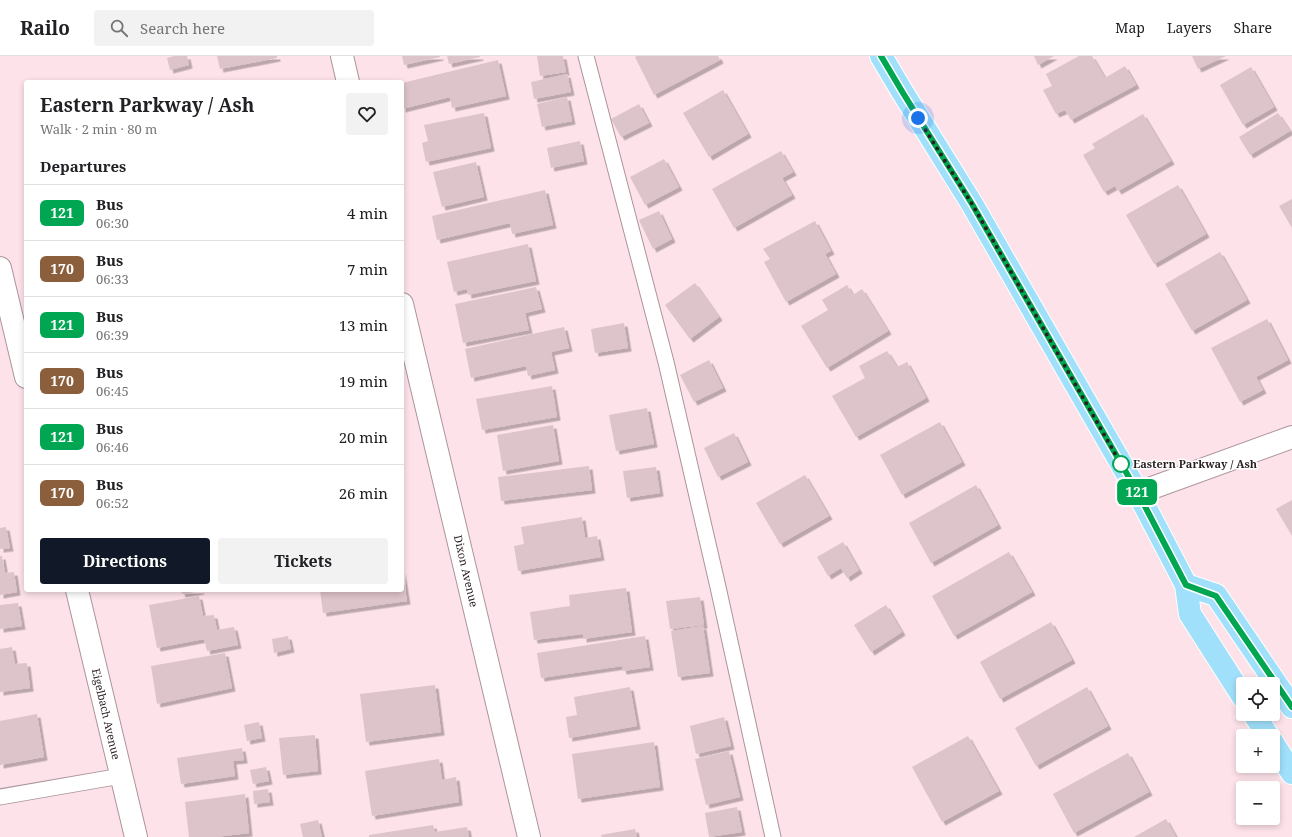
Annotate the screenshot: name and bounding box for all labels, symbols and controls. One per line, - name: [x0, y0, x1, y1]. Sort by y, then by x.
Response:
- search box: [94, 10, 374, 46]
- text: Railo: [20, 15, 70, 41]
- icon: search: [108, 17, 130, 39]
- text: Search here: [140, 18, 225, 38]
- text: Map: [1115, 18, 1145, 37]
- text: Layers: [1167, 18, 1212, 37]
- text: Share: [1234, 18, 1272, 37]
- text: Eastern Parkway / Ash: [40, 92, 254, 118]
- button: heart: [346, 93, 388, 135]
- your location: [908, 108, 928, 128]
- text: Walk · 2 min · 80 m: [40, 120, 157, 138]
- text: Departures: [40, 156, 126, 176]
- text: Bus: [96, 194, 123, 214]
- text: 121: [50, 203, 74, 222]
- text: 4 min: [347, 203, 388, 223]
- text: 06:30: [96, 214, 129, 232]
- text: Bus: [96, 250, 123, 270]
- text: 170: [50, 259, 74, 278]
- text: 7 min: [347, 259, 388, 279]
- text: 06:33: [96, 270, 129, 288]
- text: Bus: [96, 306, 123, 326]
- text: 121: [50, 315, 74, 334]
- text: 13 min: [339, 315, 388, 335]
- text: 06:39: [96, 326, 129, 344]
- text: Bus: [96, 362, 123, 382]
- text: 170: [50, 371, 74, 390]
- text: 19 min: [339, 371, 388, 391]
- text: 06:45: [96, 382, 129, 400]
- text: Bus: [96, 418, 123, 438]
- text: 121: [50, 427, 74, 446]
- text: 20 min: [339, 427, 388, 447]
- text: 06:46: [96, 438, 129, 456]
- marker: Eastern Parkway / Ash: [1112, 455, 1130, 473]
- place label: Eastern Parkway / Ash: [1133, 456, 1258, 471]
- text: Bus: [96, 474, 123, 494]
- line badge: 121: [1114, 479, 1160, 505]
- text: 121: [1125, 482, 1149, 501]
- text: 170: [50, 483, 74, 502]
- text: 26 min: [339, 483, 388, 503]
- text: 06:52: [96, 494, 129, 512]
- street label: Dixon Avenue: [451, 533, 482, 608]
- button: Directions: [40, 538, 210, 584]
- button: Tickets: [218, 538, 388, 584]
- street label: Eigelbach Avenue: [89, 667, 124, 761]
- map controls: [1236, 677, 1280, 825]
- button: locate: [1236, 677, 1280, 721]
- button: +: [1236, 729, 1280, 773]
- button: −: [1236, 781, 1280, 825]

